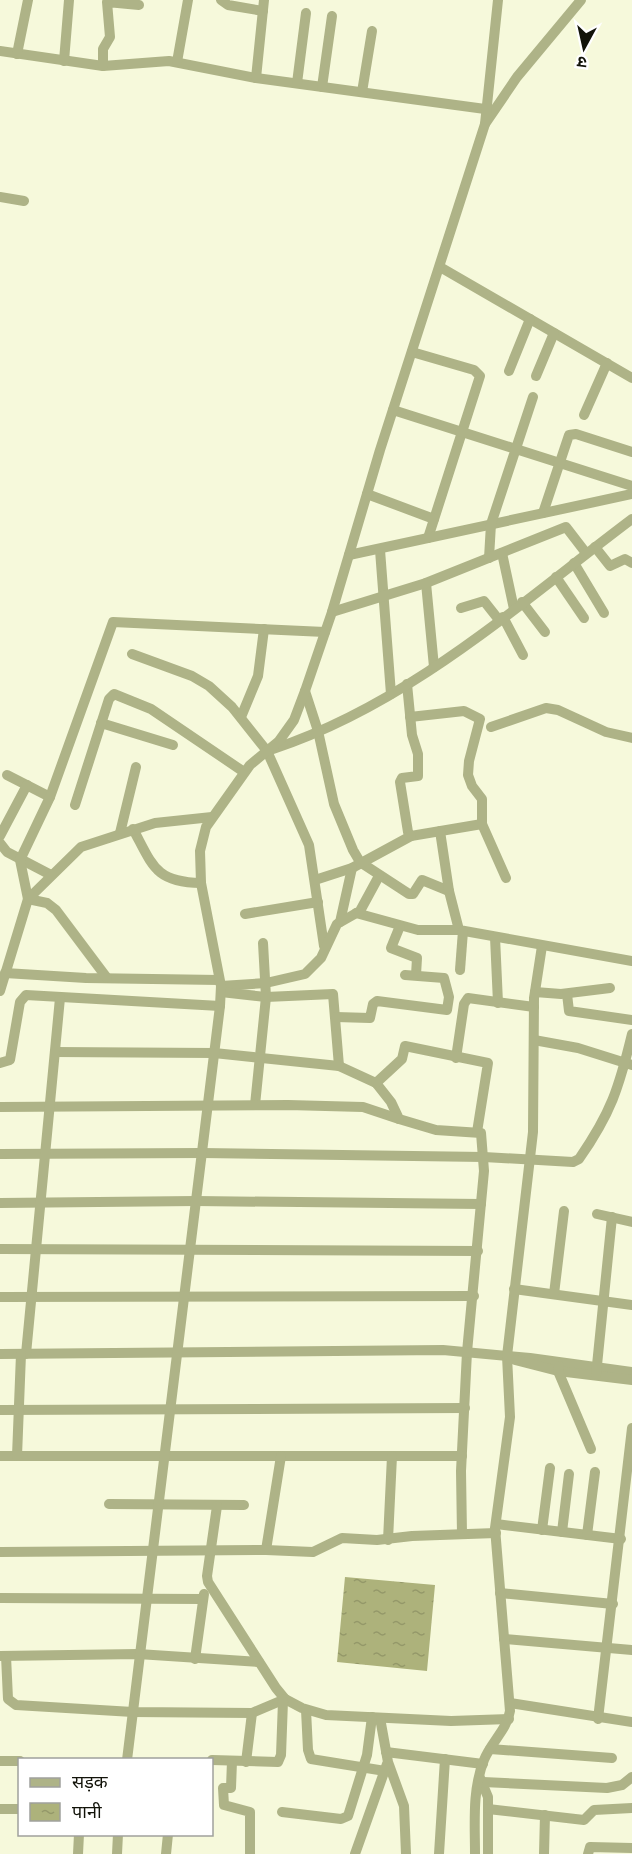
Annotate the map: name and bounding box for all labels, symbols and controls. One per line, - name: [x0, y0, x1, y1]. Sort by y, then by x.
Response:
- north arrow: [554, 18, 614, 78]
- text: उ: [575, 52, 588, 73]
- legend: [18, 1758, 213, 1836]
- text: सड़क: [72, 1771, 109, 1792]
- text: पानी: [72, 1801, 102, 1822]

